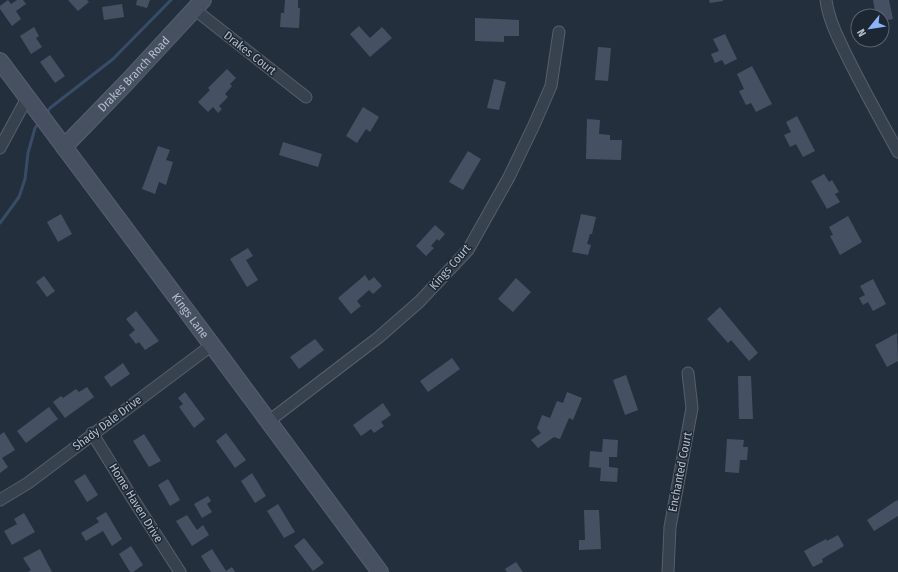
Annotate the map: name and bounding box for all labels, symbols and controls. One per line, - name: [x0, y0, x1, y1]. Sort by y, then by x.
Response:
- north arrow: [850, 8, 890, 48]
- text: N: [854, 27, 869, 39]
- street label: Drakes Court: [221, 28, 279, 78]
- street label: Drakes Branch Road: [95, 34, 173, 115]
- street label: Kings Court: [426, 241, 474, 293]
- street label: Kings Lane: [169, 291, 212, 341]
- street label: Shady Dale Drive: [70, 393, 144, 453]
- street label: Enchanted Court: [665, 431, 695, 513]
- street label: Home Haven Drive: [106, 461, 166, 545]

